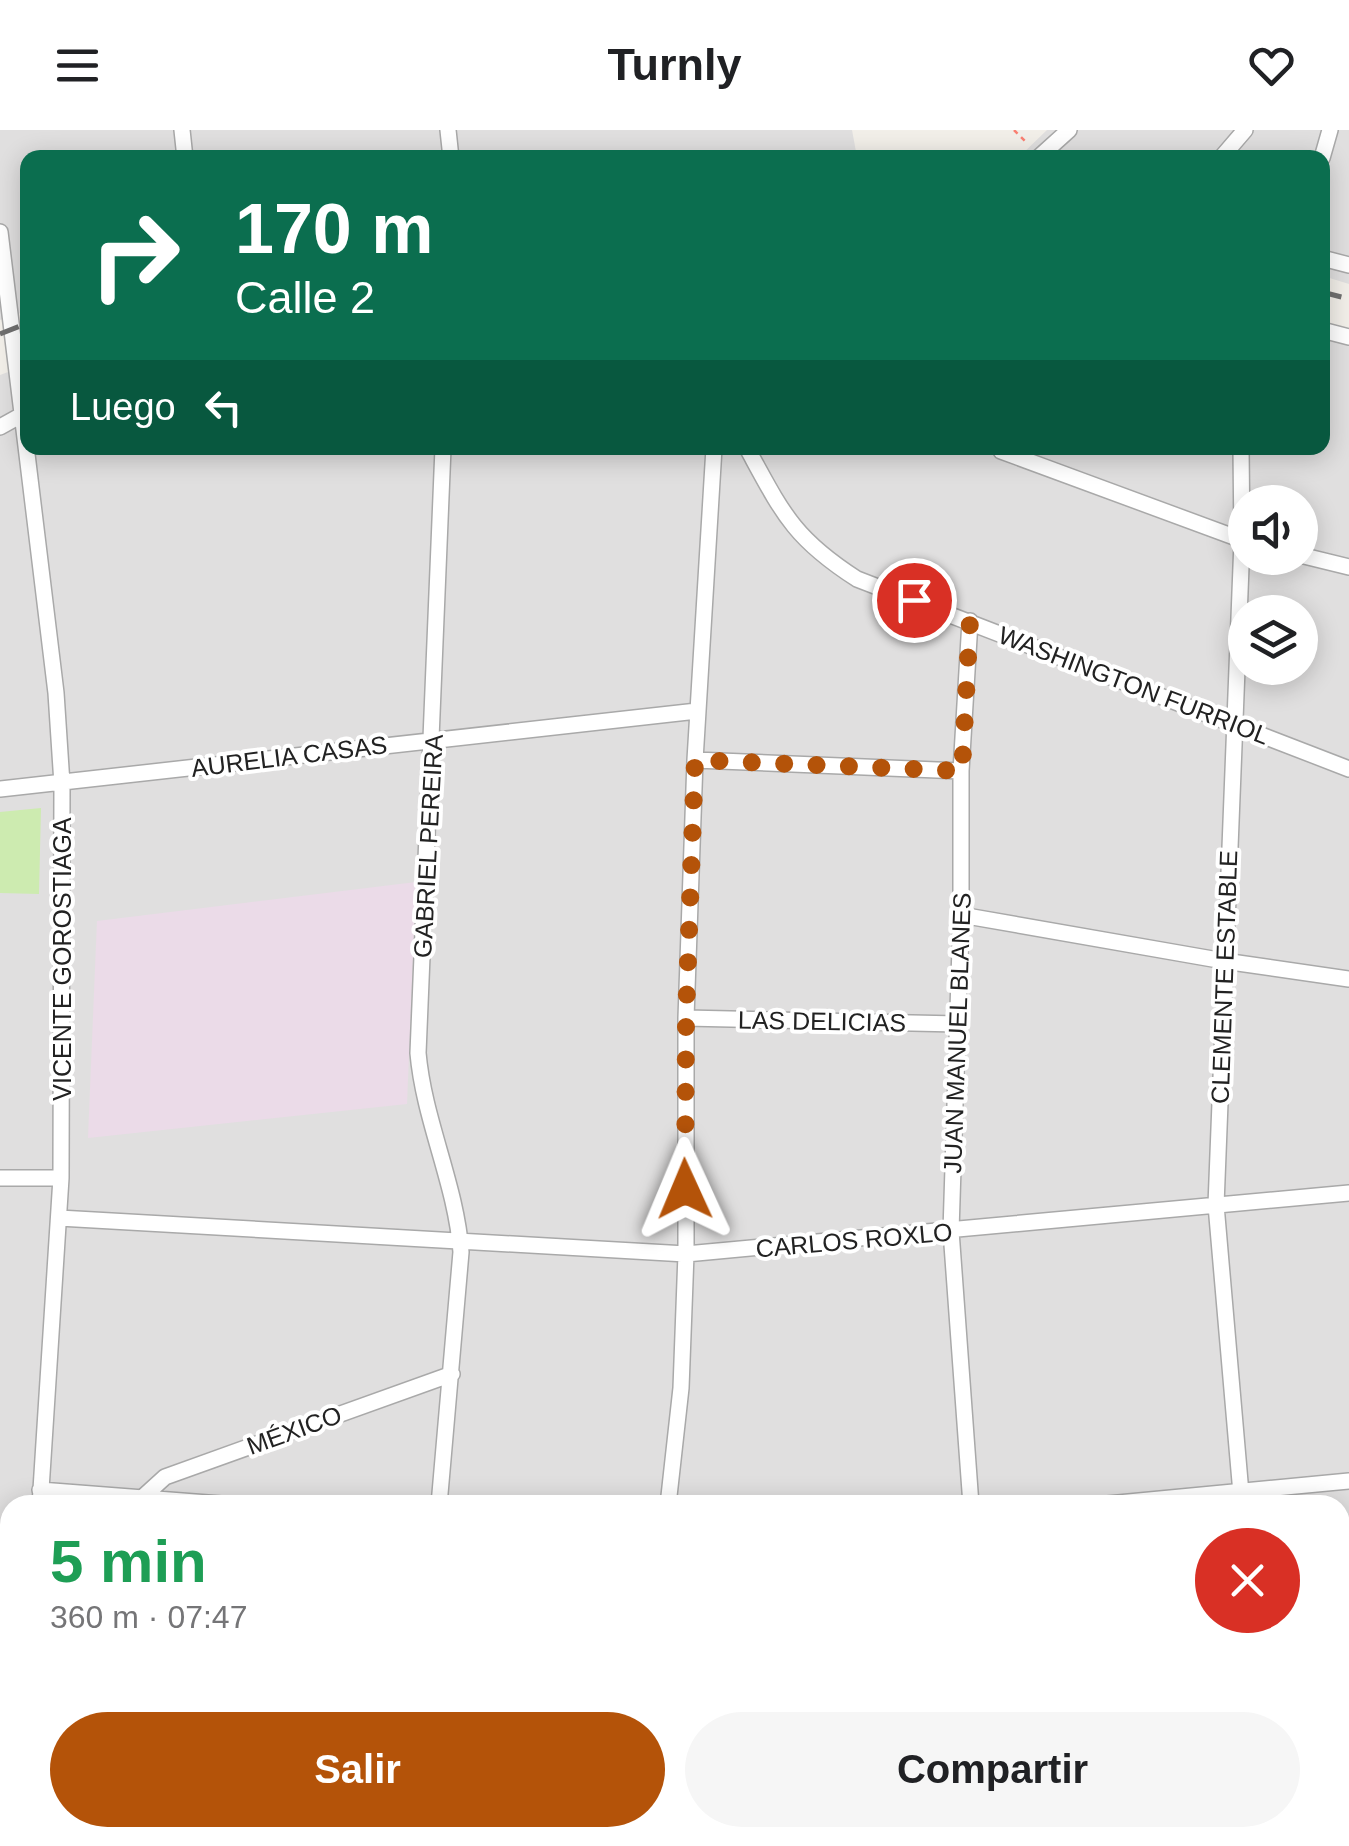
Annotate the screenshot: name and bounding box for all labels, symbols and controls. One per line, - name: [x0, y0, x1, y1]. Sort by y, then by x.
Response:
- icon: menu: [50, 38, 105, 93]
- icon: heart: [1244, 38, 1299, 93]
- text: Turnly: [607, 39, 742, 90]
- icon: right: [70, 190, 200, 320]
- text: 170 m: [235, 190, 433, 268]
- text: Calle 2: [235, 272, 375, 323]
- icon: left: [196, 380, 251, 435]
- text: Luego: [70, 386, 176, 428]
- map controls: [1228, 485, 1318, 685]
- button: sound: [1228, 485, 1318, 575]
- pin: [872, 558, 957, 643]
- icon: arrive: [887, 573, 942, 628]
- button: layers: [1228, 595, 1318, 685]
- street label: WASHINGTON FURRIOL: [995, 620, 1273, 750]
- street label: AURELIA CASAS: [189, 730, 389, 782]
- street label: GABRIEL PEREIRA: [408, 733, 448, 959]
- street label: VICENTE GOROSTIAGA: [48, 817, 76, 1101]
- street label: CLEMENTE ESTABLE: [1206, 850, 1242, 1104]
- street label: JUAN MANUEL BLANES: [938, 892, 976, 1174]
- street label: LAS DELICIAS: [738, 1006, 906, 1036]
- position arrow: [633, 1137, 737, 1241]
- street label: CARLOS ROXLO: [755, 1217, 953, 1263]
- street label: MÉXICO: [243, 1400, 345, 1460]
- text: 5 min: [50, 1528, 207, 1595]
- button: close: [1195, 1528, 1300, 1633]
- text: 360 m · 07:47: [50, 1599, 247, 1635]
- button: Salir: [50, 1712, 665, 1827]
- button: Compartir: [685, 1712, 1300, 1827]

